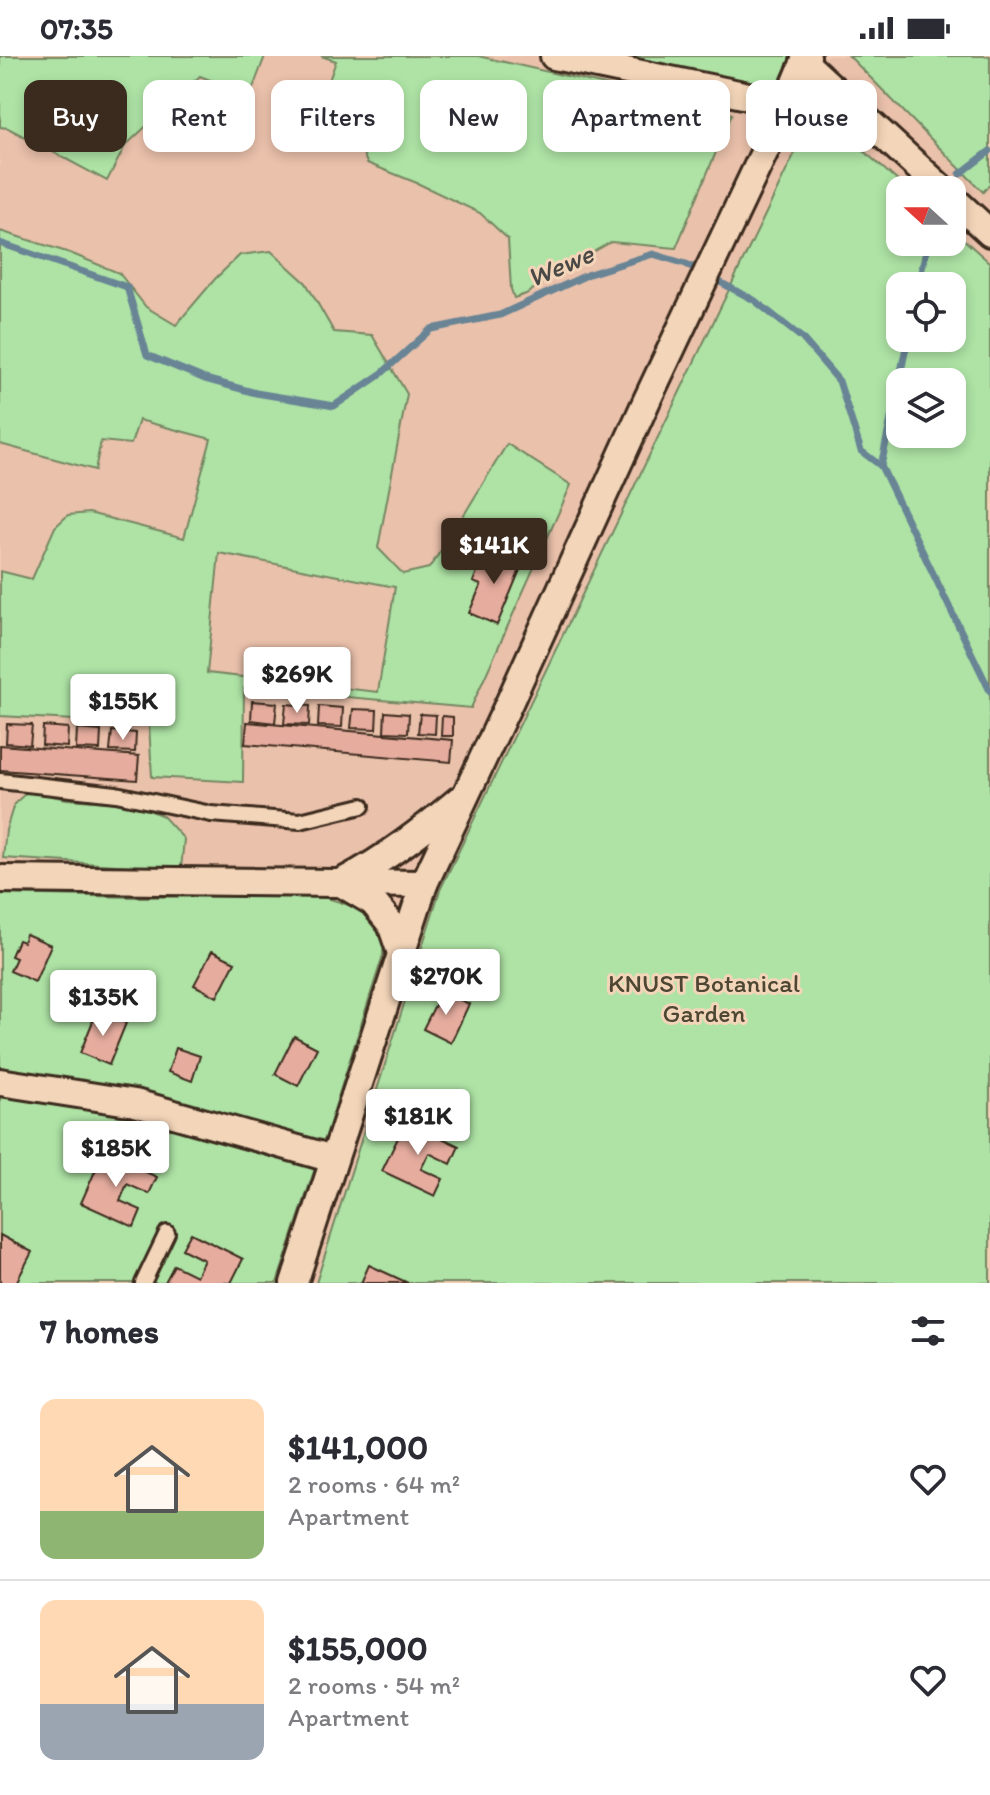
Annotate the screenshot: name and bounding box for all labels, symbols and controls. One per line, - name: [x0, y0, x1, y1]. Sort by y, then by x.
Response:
- text: 07:35: [40, 10, 113, 47]
- chip: Buy: [24, 80, 127, 152]
- chip: Rent: [143, 80, 255, 152]
- chip: Filters: [271, 80, 404, 152]
- chip: New: [420, 80, 527, 152]
- chip: Apartment: [543, 80, 730, 152]
- chip: House: [746, 80, 877, 152]
- north arrow: [886, 176, 966, 256]
- map controls: [886, 176, 966, 448]
- water label: Wewe: [522, 235, 600, 294]
- button: locate: [886, 272, 966, 352]
- button: layers: [886, 368, 966, 448]
- pin: $141K: [438, 518, 550, 586]
- text: $141K: [459, 528, 529, 560]
- pin: $269K: [241, 647, 353, 715]
- text: $269K: [262, 657, 332, 689]
- pin: $155K: [67, 674, 179, 742]
- text: $155K: [88, 684, 158, 716]
- pin: $270K: [390, 949, 502, 1017]
- text: $270K: [410, 959, 482, 991]
- park label: KNUST Botanical Garden: [608, 967, 800, 1029]
- pin: $135K: [47, 970, 159, 1038]
- text: $135K: [68, 980, 138, 1012]
- pin: $181K: [362, 1089, 474, 1157]
- text: $181K: [384, 1099, 452, 1131]
- pin: $185K: [60, 1121, 172, 1189]
- text: $185K: [81, 1131, 151, 1163]
- icon: filters: [906, 1309, 950, 1353]
- text: 7 homes: [40, 1311, 159, 1352]
- text: $141,000: [288, 1427, 428, 1468]
- icon: home: [104, 1431, 200, 1527]
- icon: heart: [906, 1457, 950, 1501]
- text: 2 rooms · 64 m²: [288, 1468, 460, 1500]
- text: Apartment: [288, 1500, 409, 1532]
- text: $155,000: [288, 1628, 428, 1669]
- icon: home: [104, 1632, 200, 1728]
- icon: heart: [906, 1658, 950, 1702]
- text: 2 rooms · 54 m²: [288, 1669, 460, 1701]
- text: Apartment: [288, 1701, 409, 1733]

